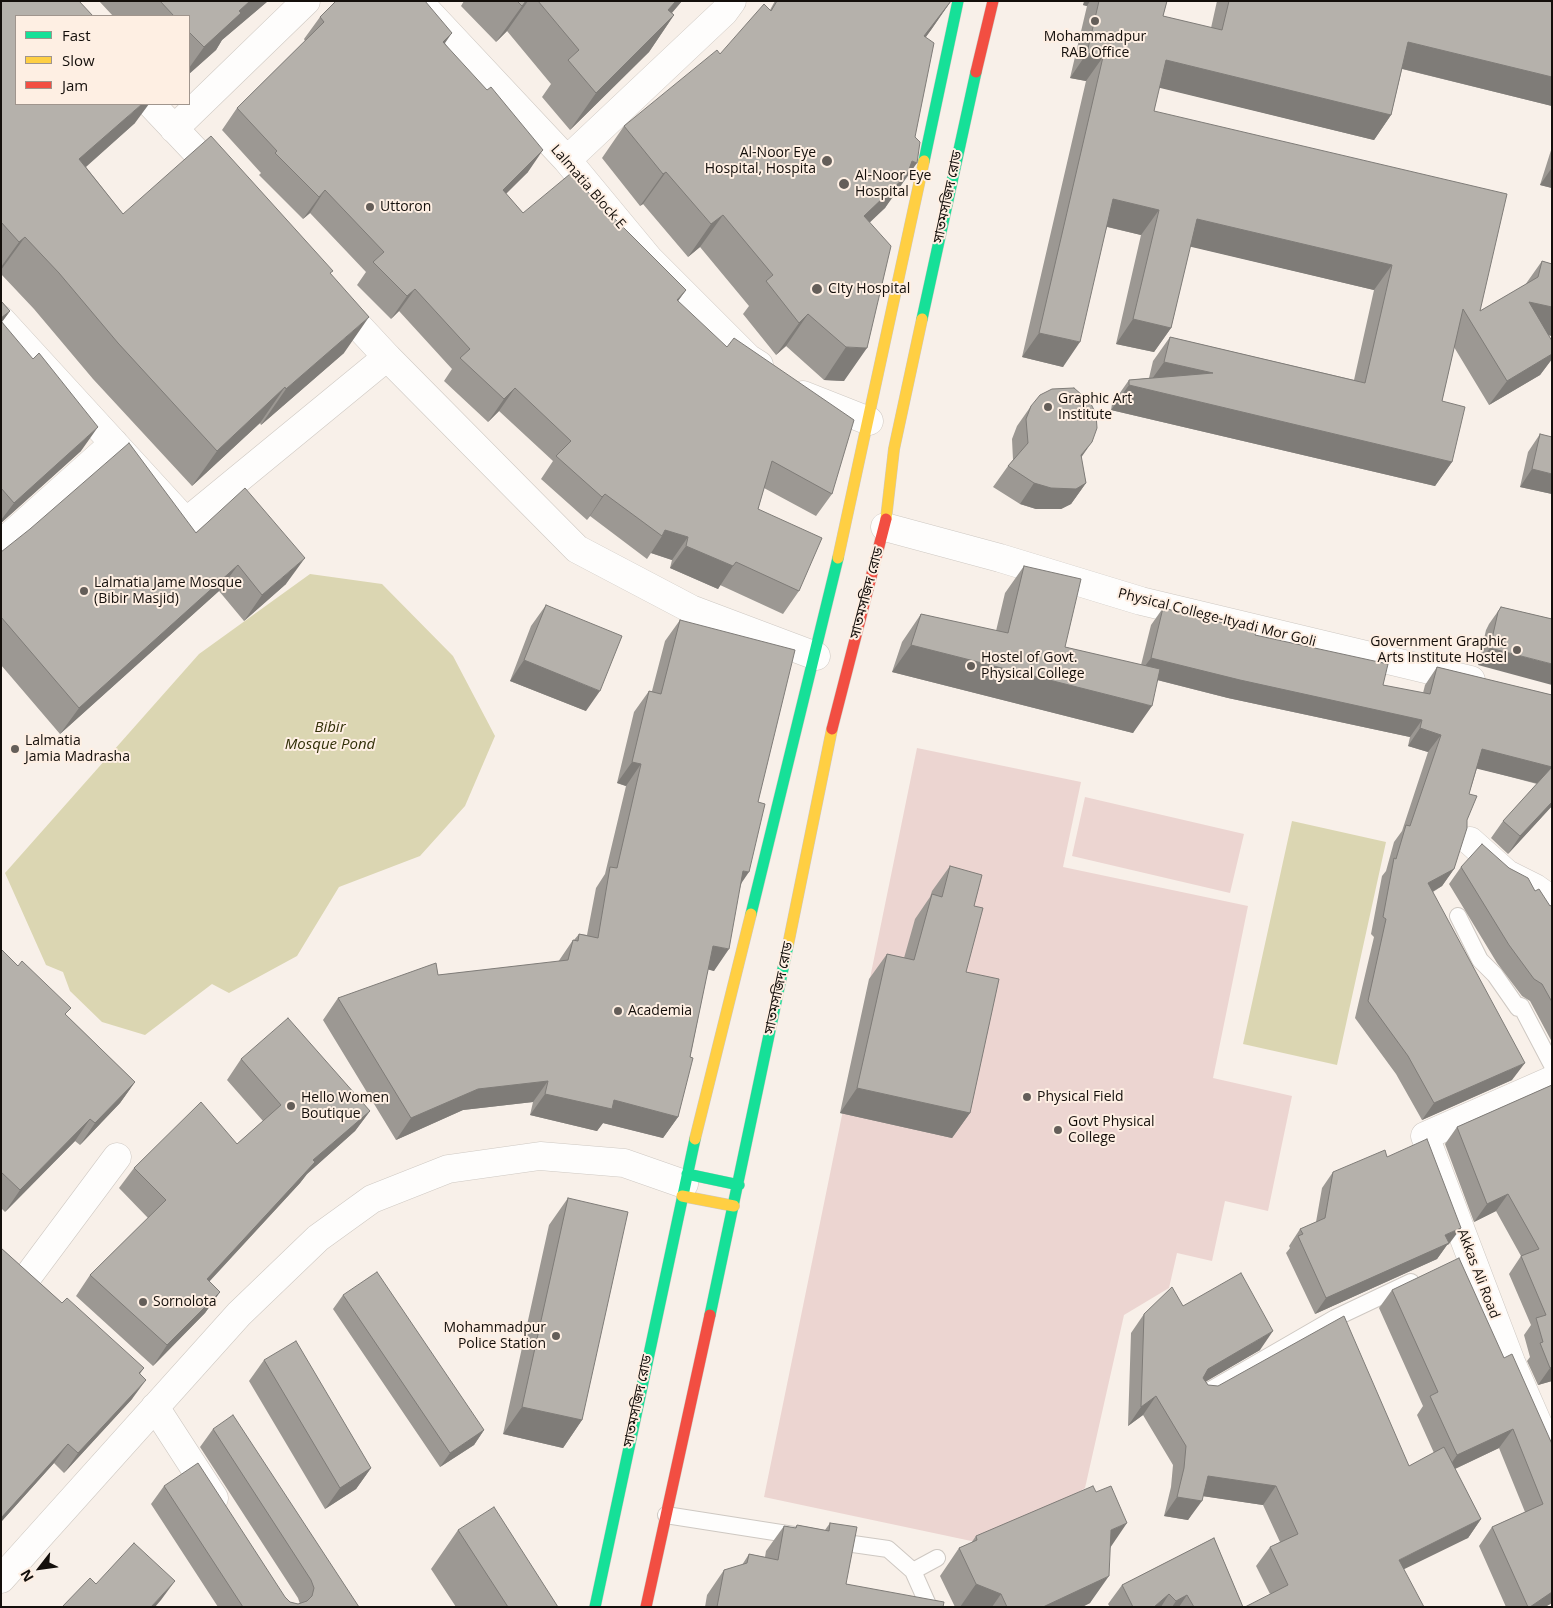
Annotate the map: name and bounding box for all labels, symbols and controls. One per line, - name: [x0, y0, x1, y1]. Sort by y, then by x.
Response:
- legend: [15, 15, 190, 105]
- marker: Mohammadpur RAB Office: [1089, 15, 1101, 27]
- text: Fast: [62, 25, 91, 45]
- place label: Mohammadpur RAB Office: [1044, 29, 1146, 62]
- text: Slow: [62, 50, 95, 70]
- text: Jam: [62, 75, 88, 95]
- street label: Lalmatia Block E: [547, 142, 629, 232]
- place label: Al-Noor Eye Hospital, Hospita: [705, 145, 816, 178]
- street label: সাতমসজিদ রোড: [930, 149, 966, 245]
- marker: Al-Noor Eye Hospital, Hospita: [820, 154, 834, 168]
- place label: Al-Noor Eye Hospital: [855, 168, 931, 200]
- marker: Al-Noor Eye Hospital: [837, 177, 851, 191]
- place label: Uttoron: [380, 199, 431, 215]
- marker: Uttoron: [364, 201, 376, 213]
- place label: CIty Hospital: [828, 281, 910, 297]
- marker: CIty Hospital: [810, 282, 824, 296]
- place label: Graphic Art Institute: [1058, 391, 1132, 424]
- marker: Graphic Art Institute: [1042, 401, 1054, 413]
- street label: সাতমসজিদ রোড: [847, 545, 887, 641]
- place label: Lalmatia Jame Mosque (Bibir Masjid): [94, 575, 242, 608]
- marker: Lalmatia Jame Mosque (Bibir Masjid): [78, 585, 90, 597]
- street label: Physical College-Ityadi Mor Goli: [1116, 585, 1318, 651]
- place label: Government Graphic Arts Institute Hostel: [1370, 634, 1507, 666]
- marker: Government Graphic Arts Institute Hostel: [1511, 644, 1523, 656]
- place label: Hostel of Govt. Physical College: [981, 650, 1085, 682]
- marker: Hostel of Govt. Physical College: [965, 660, 977, 672]
- water label: Bibir Mosque Pond: [285, 719, 375, 754]
- place label: Lalmatia Jamia Madrasha: [25, 733, 130, 766]
- marker: Lalmatia Jamia Madrasha: [9, 743, 21, 755]
- street label: সাতমসজিদ রোড: [761, 940, 797, 1036]
- place label: Academia: [628, 1003, 692, 1019]
- marker: Academia: [612, 1005, 624, 1017]
- place label: Physical Field: [1037, 1089, 1124, 1105]
- place label: Hello Women Boutique: [301, 1090, 389, 1122]
- marker: Physical Field: [1021, 1091, 1033, 1103]
- marker: Hello Women Boutique: [285, 1100, 297, 1112]
- place label: Govt Physical College: [1068, 1114, 1154, 1146]
- marker: Govt Physical College: [1052, 1124, 1064, 1136]
- street label: Akkas Ali Road: [1453, 1227, 1503, 1321]
- place label: Sornolota: [153, 1294, 217, 1310]
- marker: Sornolota: [137, 1296, 149, 1308]
- place label: Mohammadpur Police Station: [443, 1320, 546, 1352]
- marker: Mohammadpur Police Station: [550, 1330, 562, 1342]
- street label: সাতমসজিদ রোড: [620, 1353, 656, 1449]
- north arrow: [15, 1543, 65, 1593]
- text: N: [16, 1566, 38, 1585]

